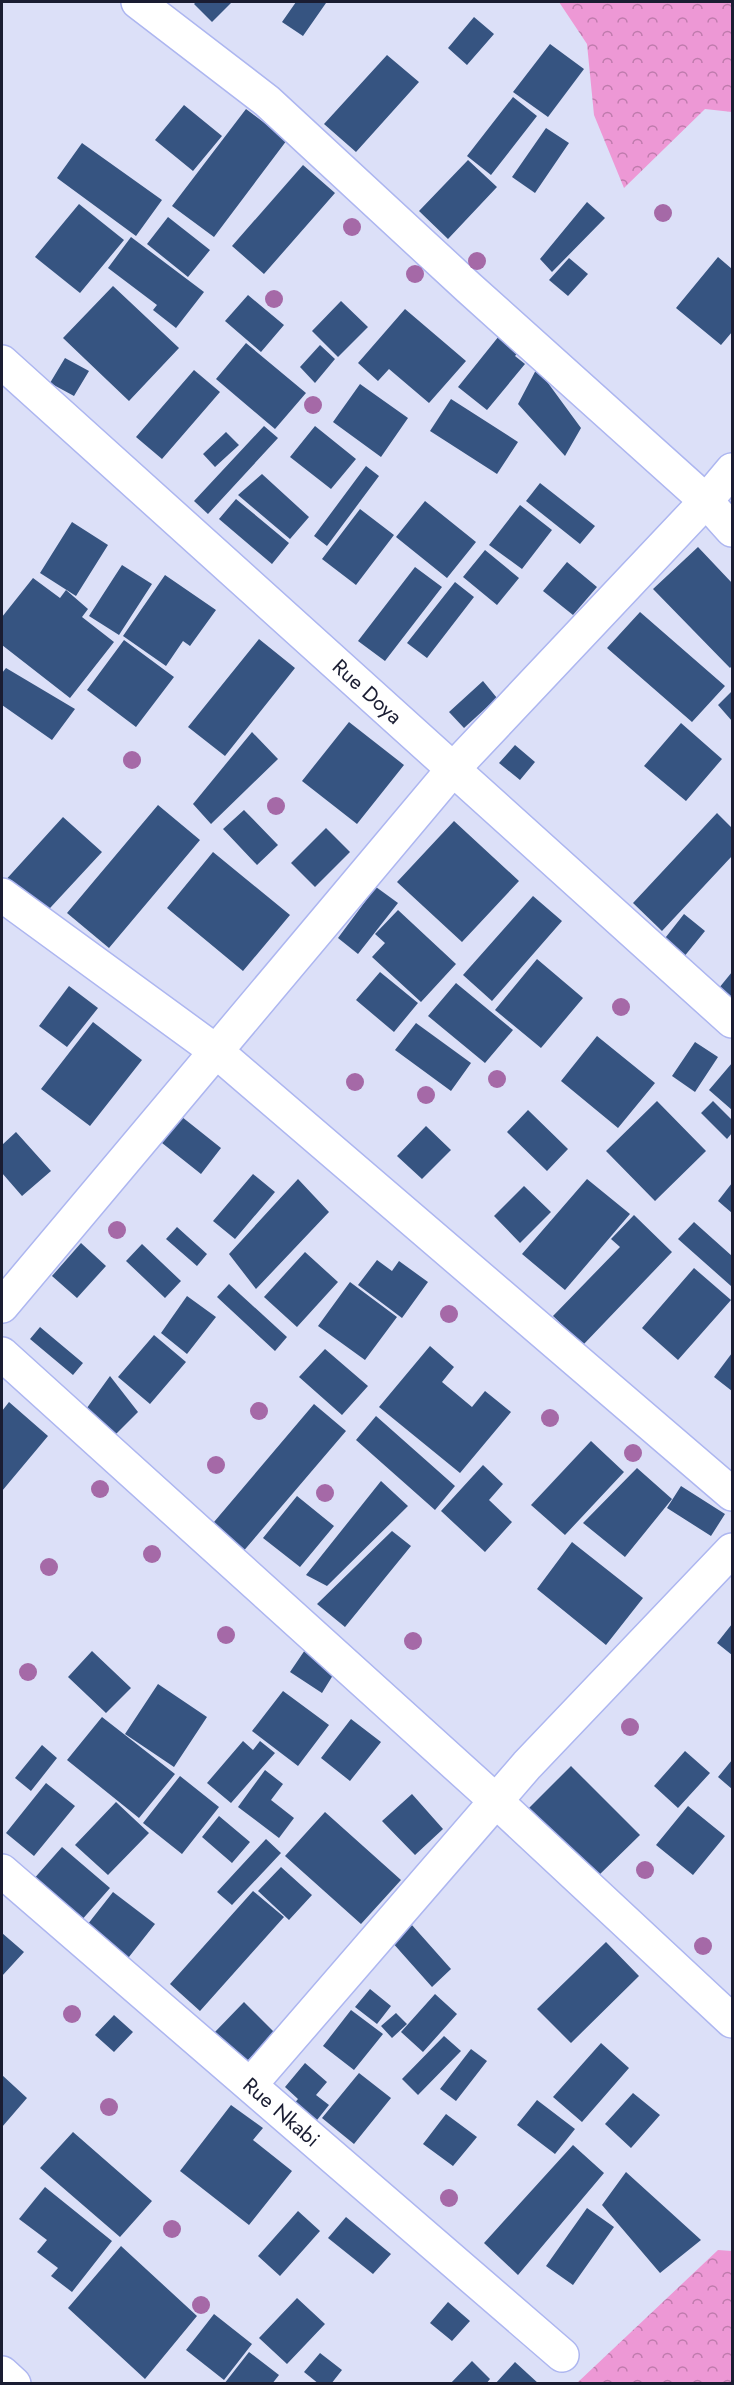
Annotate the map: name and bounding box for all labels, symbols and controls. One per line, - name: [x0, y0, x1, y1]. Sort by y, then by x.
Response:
- street label: Rue Doya: [326, 652, 409, 731]
- street label: Rue Nkabi: [236, 2071, 326, 2154]

